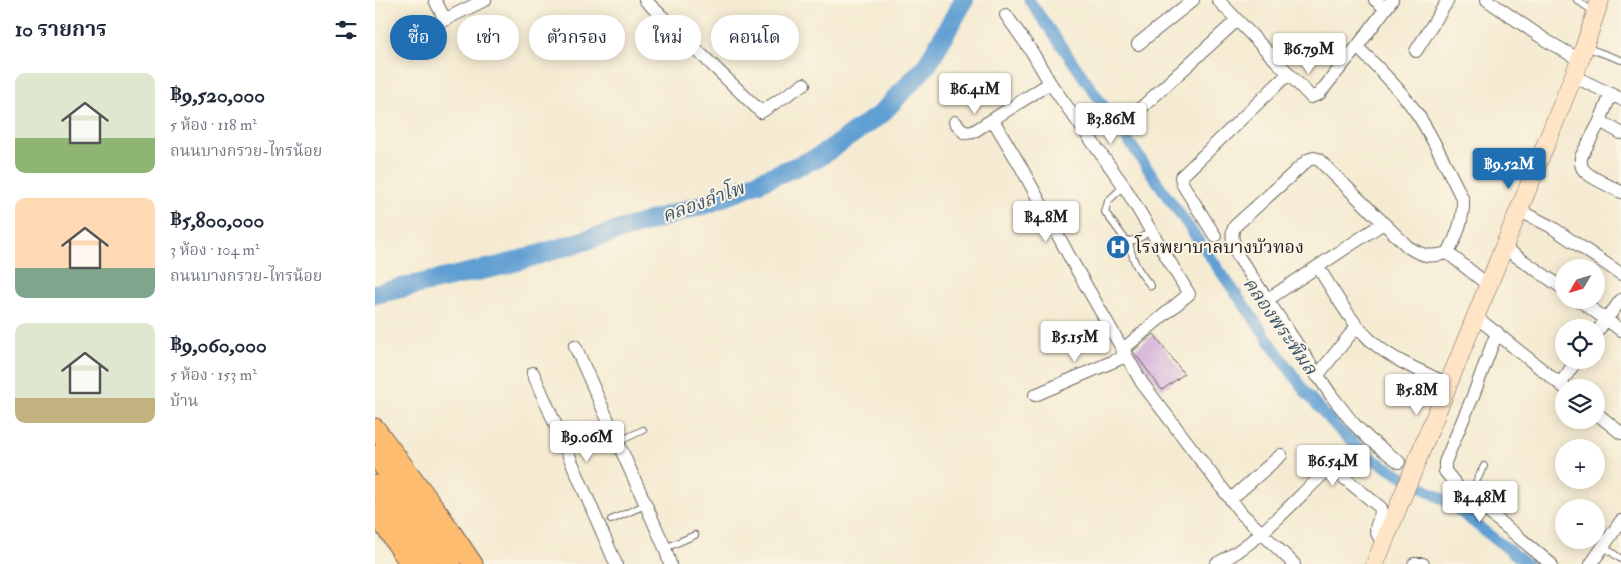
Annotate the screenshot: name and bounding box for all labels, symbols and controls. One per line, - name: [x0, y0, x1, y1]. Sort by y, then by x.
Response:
- chip: ซื้อ: [390, 15, 447, 60]
- chip: เช่า: [457, 15, 519, 60]
- chip: ตัวกรอง: [529, 15, 625, 60]
- chip: ใหม่: [635, 15, 701, 60]
- chip: คอนโด: [711, 15, 799, 60]
- text: 10 รายการ: [15, 16, 107, 43]
- icon: filters: [332, 16, 360, 44]
- pin: ฿6.79M: [1268, 32, 1350, 75]
- text: ฿6.79M: [1284, 39, 1334, 59]
- pin: ฿6.41M: [934, 72, 1016, 115]
- text: ฿6.41M: [950, 79, 1000, 99]
- text: ฿9,520,000: [170, 82, 265, 109]
- icon: home: [55, 93, 115, 153]
- pin: ฿3.86M: [1070, 102, 1152, 145]
- text: ฿3.86M: [1086, 109, 1136, 129]
- text: 5 ห้อง · 118 m²: [170, 115, 257, 135]
- text: ถนนบางกรวย-ไทรน้อย: [170, 141, 322, 161]
- pin: ฿9.52M: [1468, 148, 1550, 190]
- text: ฿9.52M: [1484, 154, 1534, 174]
- water label: คลองลำโพ: [658, 174, 749, 228]
- pin: ฿4.8M: [1011, 200, 1081, 243]
- text: ฿5,800,000: [170, 207, 264, 234]
- text: ฿4.8M: [1024, 207, 1068, 227]
- icon: home: [55, 218, 115, 278]
- hospital icon: โรงพยาบาลบางบัวทอง: [1105, 234, 1131, 260]
- place label: โรงพยาบาลบางบัวทอง: [1134, 234, 1304, 259]
- text: 3 ห้อง · 104 m²: [170, 240, 259, 260]
- north arrow: [1555, 259, 1605, 309]
- map controls: [1555, 259, 1605, 549]
- text: ถนนบางกรวย-ไทรน้อย: [170, 266, 322, 286]
- water label: คลองพระพิมล: [1238, 273, 1323, 380]
- button: locate: [1555, 319, 1605, 369]
- pin: ฿5.15M: [1034, 320, 1116, 363]
- text: ฿5.15M: [1052, 327, 1098, 347]
- text: ฿9,060,000: [170, 332, 267, 359]
- icon: home: [55, 343, 115, 403]
- text: 5 ห้อง · 153 m²: [170, 365, 257, 385]
- pin: ฿5.8M: [1382, 374, 1452, 416]
- button: layers: [1555, 379, 1605, 429]
- text: ฿5.8M: [1396, 380, 1438, 400]
- text: บ้าน: [170, 391, 198, 411]
- pin: ฿9.06M: [546, 420, 628, 463]
- text: ฿9.06M: [561, 427, 613, 447]
- button: +: [1555, 439, 1605, 489]
- pin: ฿6.54M: [1292, 444, 1374, 487]
- text: ฿6.54M: [1308, 451, 1358, 471]
- pin: ฿4.48M: [1439, 480, 1521, 523]
- text: ฿4.48M: [1454, 487, 1506, 507]
- button: −: [1555, 499, 1605, 549]

